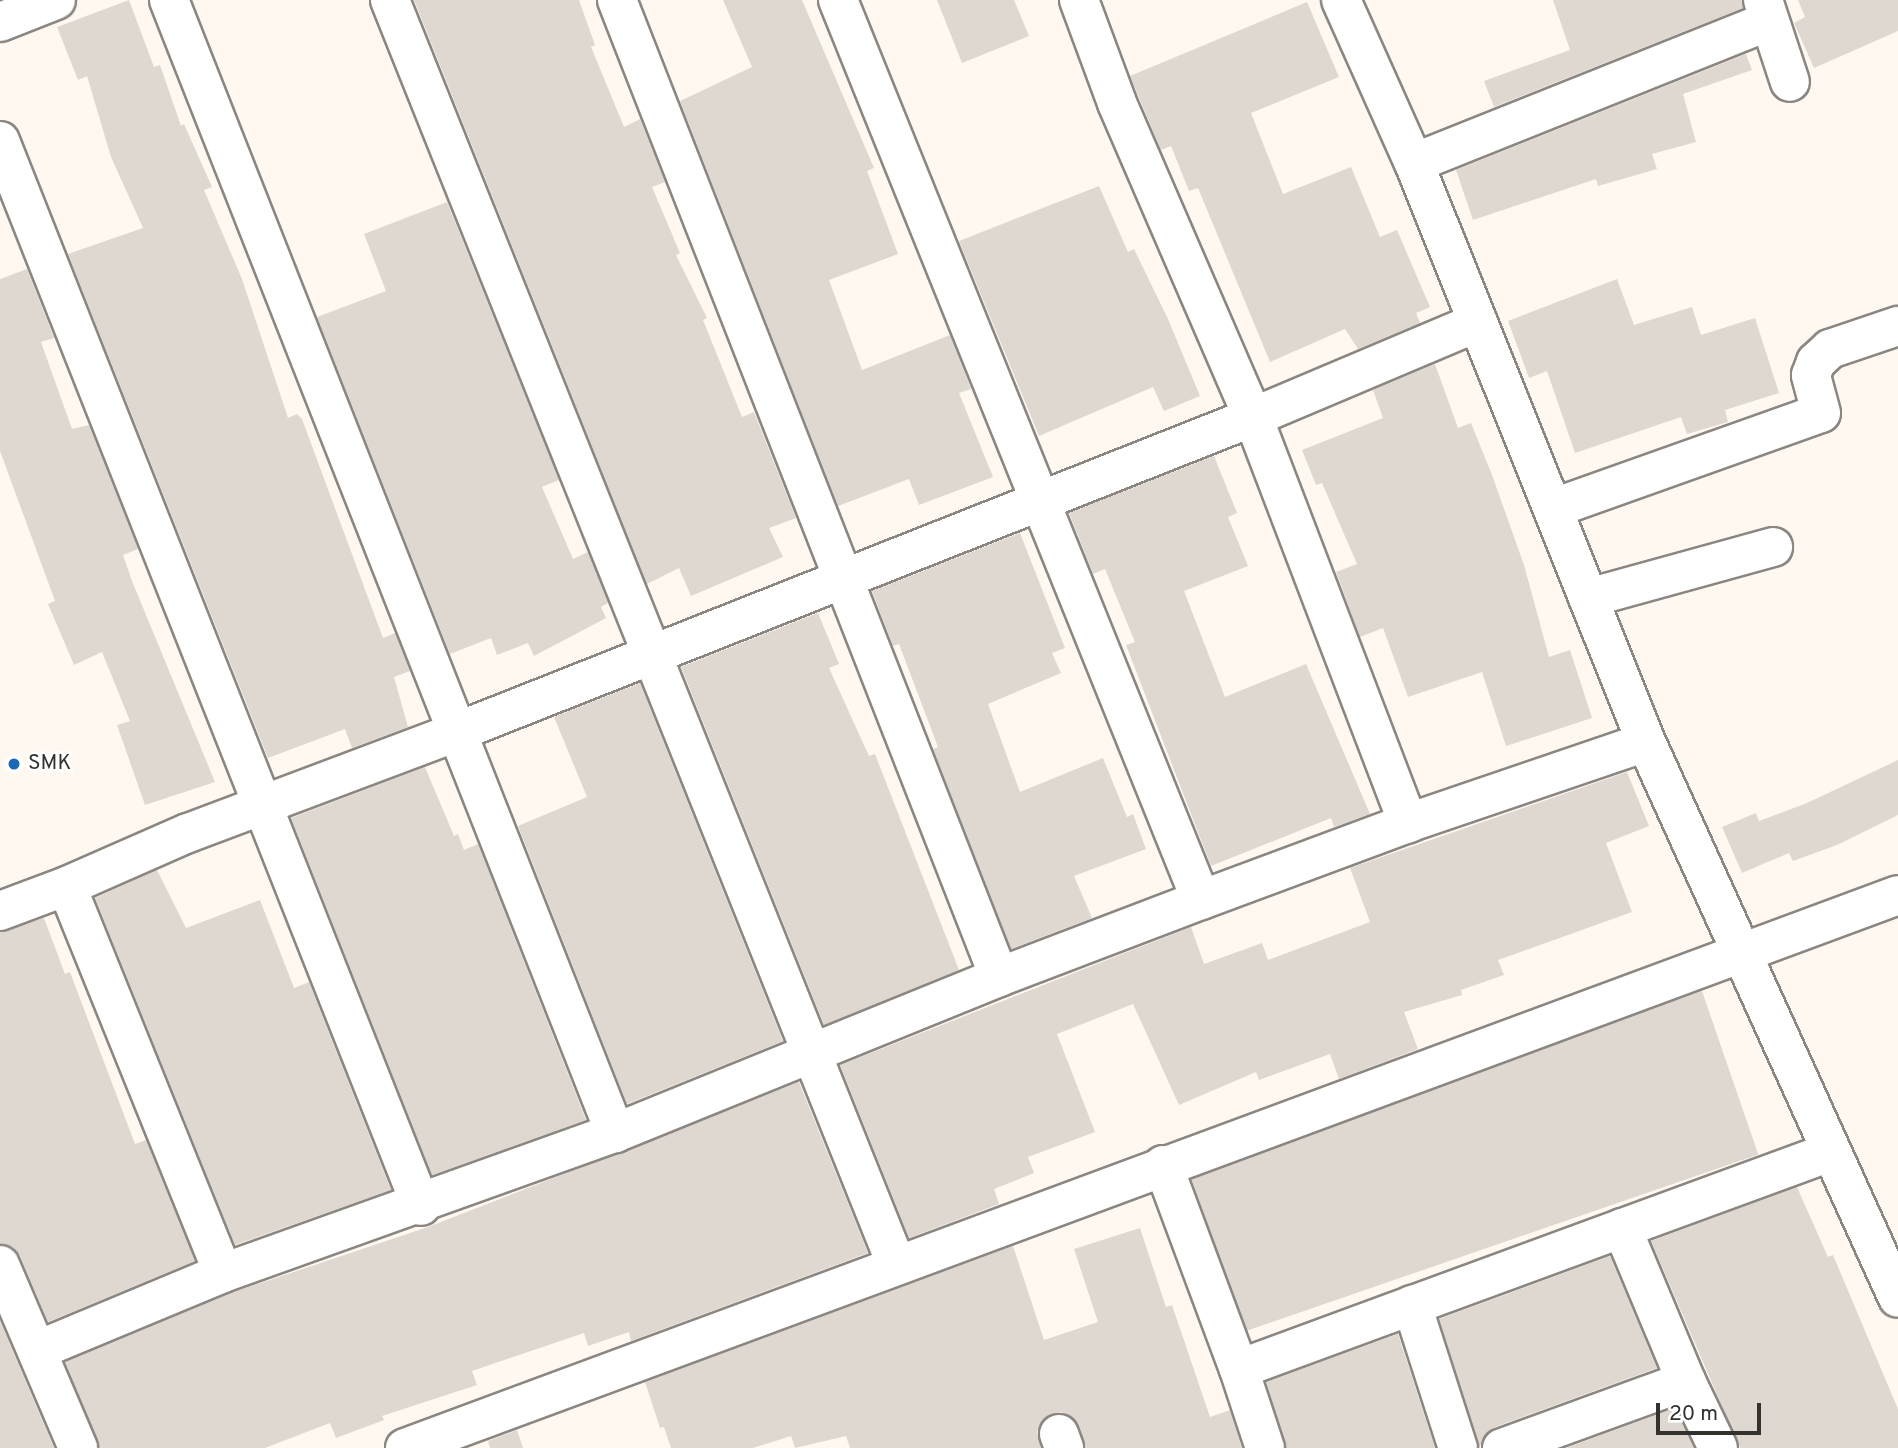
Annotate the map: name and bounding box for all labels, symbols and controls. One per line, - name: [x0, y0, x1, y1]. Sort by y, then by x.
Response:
- place label: SMK: [28, 751, 71, 777]
- marker: SMK: [6, 756, 22, 772]
- scale bar: [1660, 1388, 1765, 1432]
- text: 20 m: [1669, 1401, 1718, 1428]

